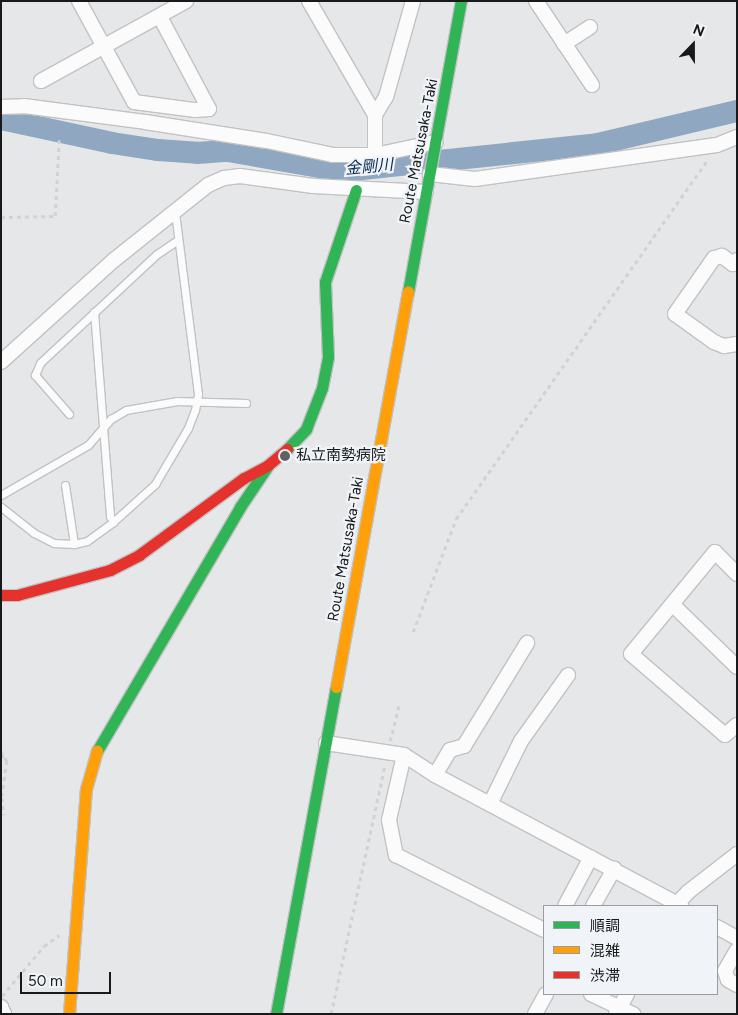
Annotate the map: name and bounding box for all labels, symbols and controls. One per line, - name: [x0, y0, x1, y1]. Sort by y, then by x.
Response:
- north arrow: [668, 20, 718, 70]
- text: N: [691, 21, 707, 41]
- street label: Route Matsusaka-Taki: [396, 77, 442, 225]
- water label: 金剛川: [344, 155, 394, 179]
- place label: 私立南勢病院: [296, 447, 386, 465]
- marker: 私立南勢病院: [278, 449, 292, 463]
- street label: Route Matsusaka-Taki: [324, 475, 368, 623]
- legend: [543, 905, 718, 995]
- text: 順調: [590, 917, 620, 935]
- text: 混雑: [590, 942, 620, 960]
- scale bar: [22, 962, 114, 994]
- text: 渋滞: [590, 967, 620, 985]
- text: 50 m: [28, 972, 63, 990]

